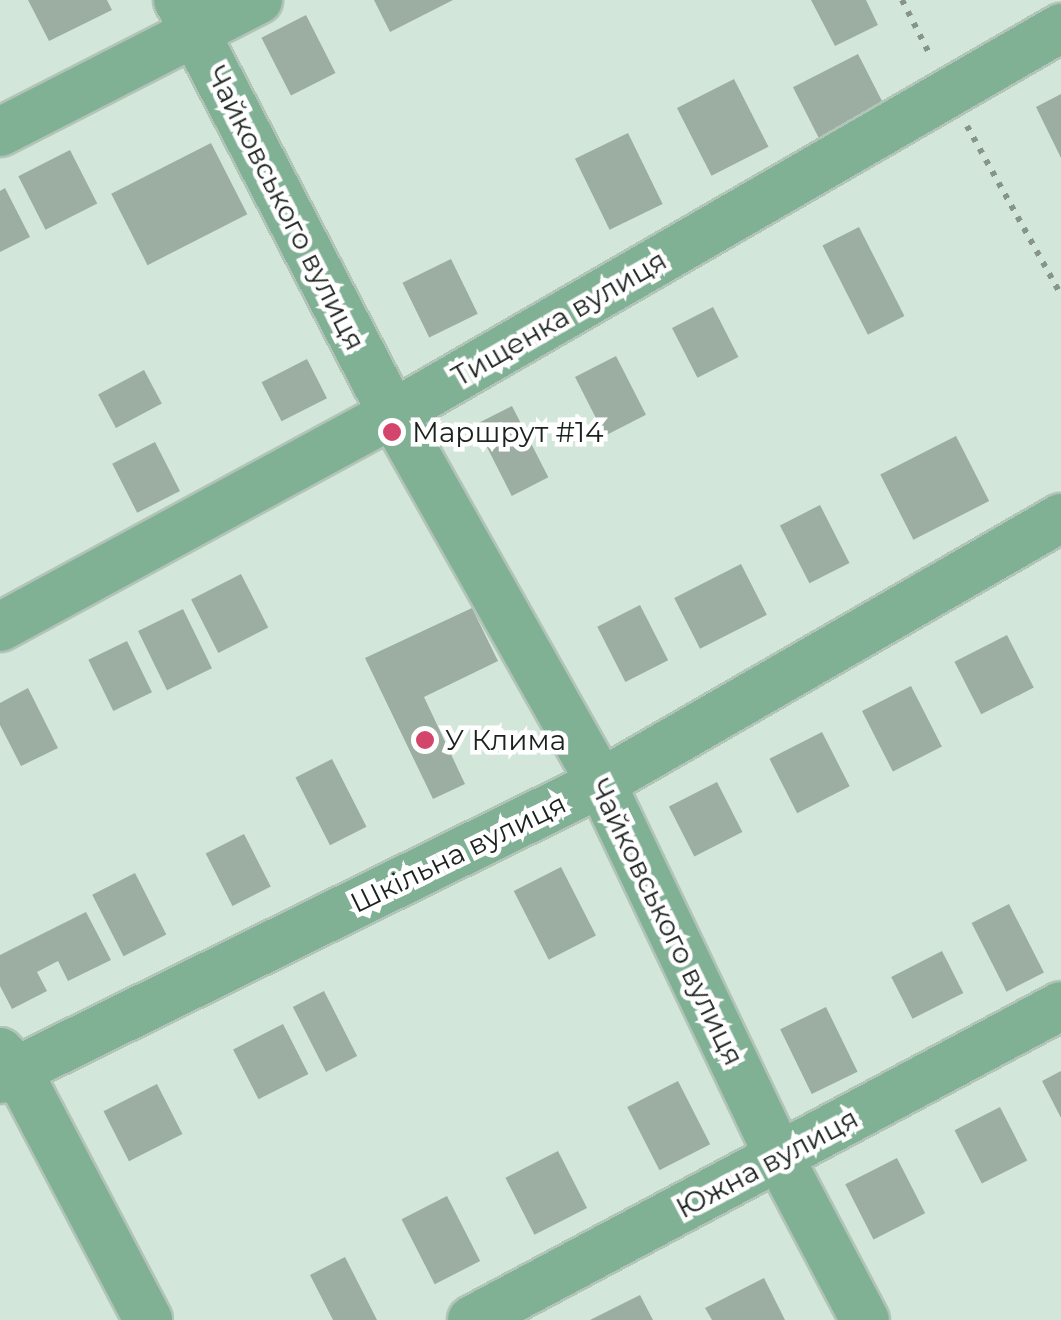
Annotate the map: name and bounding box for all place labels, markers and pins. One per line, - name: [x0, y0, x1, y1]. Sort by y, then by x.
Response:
- place label: Маршрут #14: [412, 415, 604, 449]
- marker: Маршрут #14: [381, 421, 403, 443]
- place label: У Клима: [445, 723, 566, 757]
- marker: У Клима: [414, 729, 436, 751]

